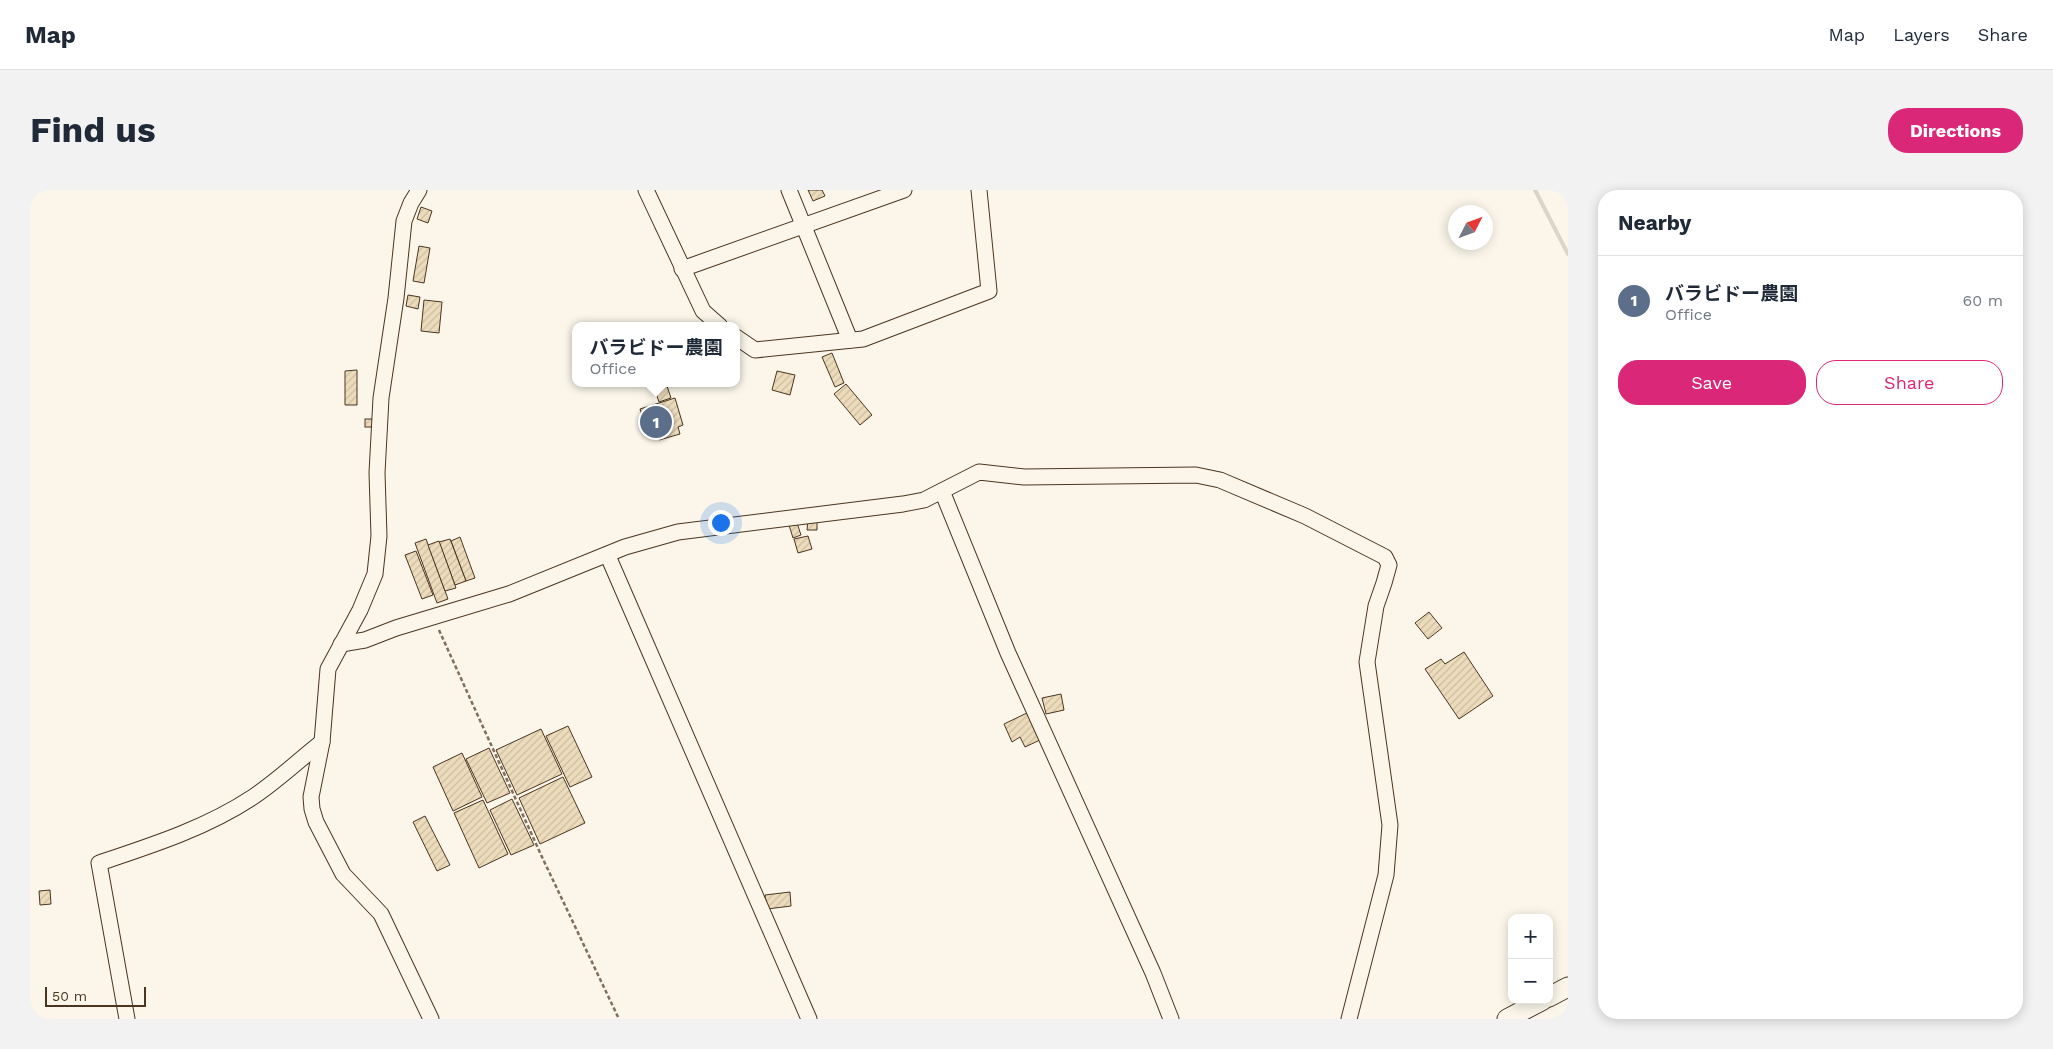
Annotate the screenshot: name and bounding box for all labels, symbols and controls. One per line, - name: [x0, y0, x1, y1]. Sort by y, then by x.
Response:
- text: Map: [25, 21, 76, 49]
- text: Map: [1828, 24, 1865, 45]
- text: Layers: [1893, 24, 1950, 45]
- text: Share: [1978, 24, 2028, 45]
- button: Directions: [1888, 108, 2023, 153]
- text: Find us: [30, 109, 156, 151]
- north arrow: [1448, 205, 1493, 250]
- text: Nearby: [1618, 210, 1691, 235]
- text: バラビドー農園: [1665, 282, 1798, 305]
- text: 1: [1631, 291, 1637, 310]
- text: 60 m: [1963, 291, 2003, 310]
- text: Office: [1665, 305, 1712, 324]
- popup: [572, 322, 740, 387]
- text: バラビドー農園: [589, 336, 723, 359]
- text: Office: [589, 359, 636, 378]
- button: Save: [1618, 360, 1806, 405]
- button: Share: [1816, 360, 2003, 405]
- pin: 1: [640, 403, 672, 441]
- your location: [708, 510, 734, 536]
- map controls: [1508, 914, 1553, 1004]
- button: +: [1508, 914, 1553, 959]
- button: −: [1508, 959, 1553, 1004]
- scale bar: [45, 984, 146, 1007]
- text: 50 m: [52, 988, 87, 1004]

